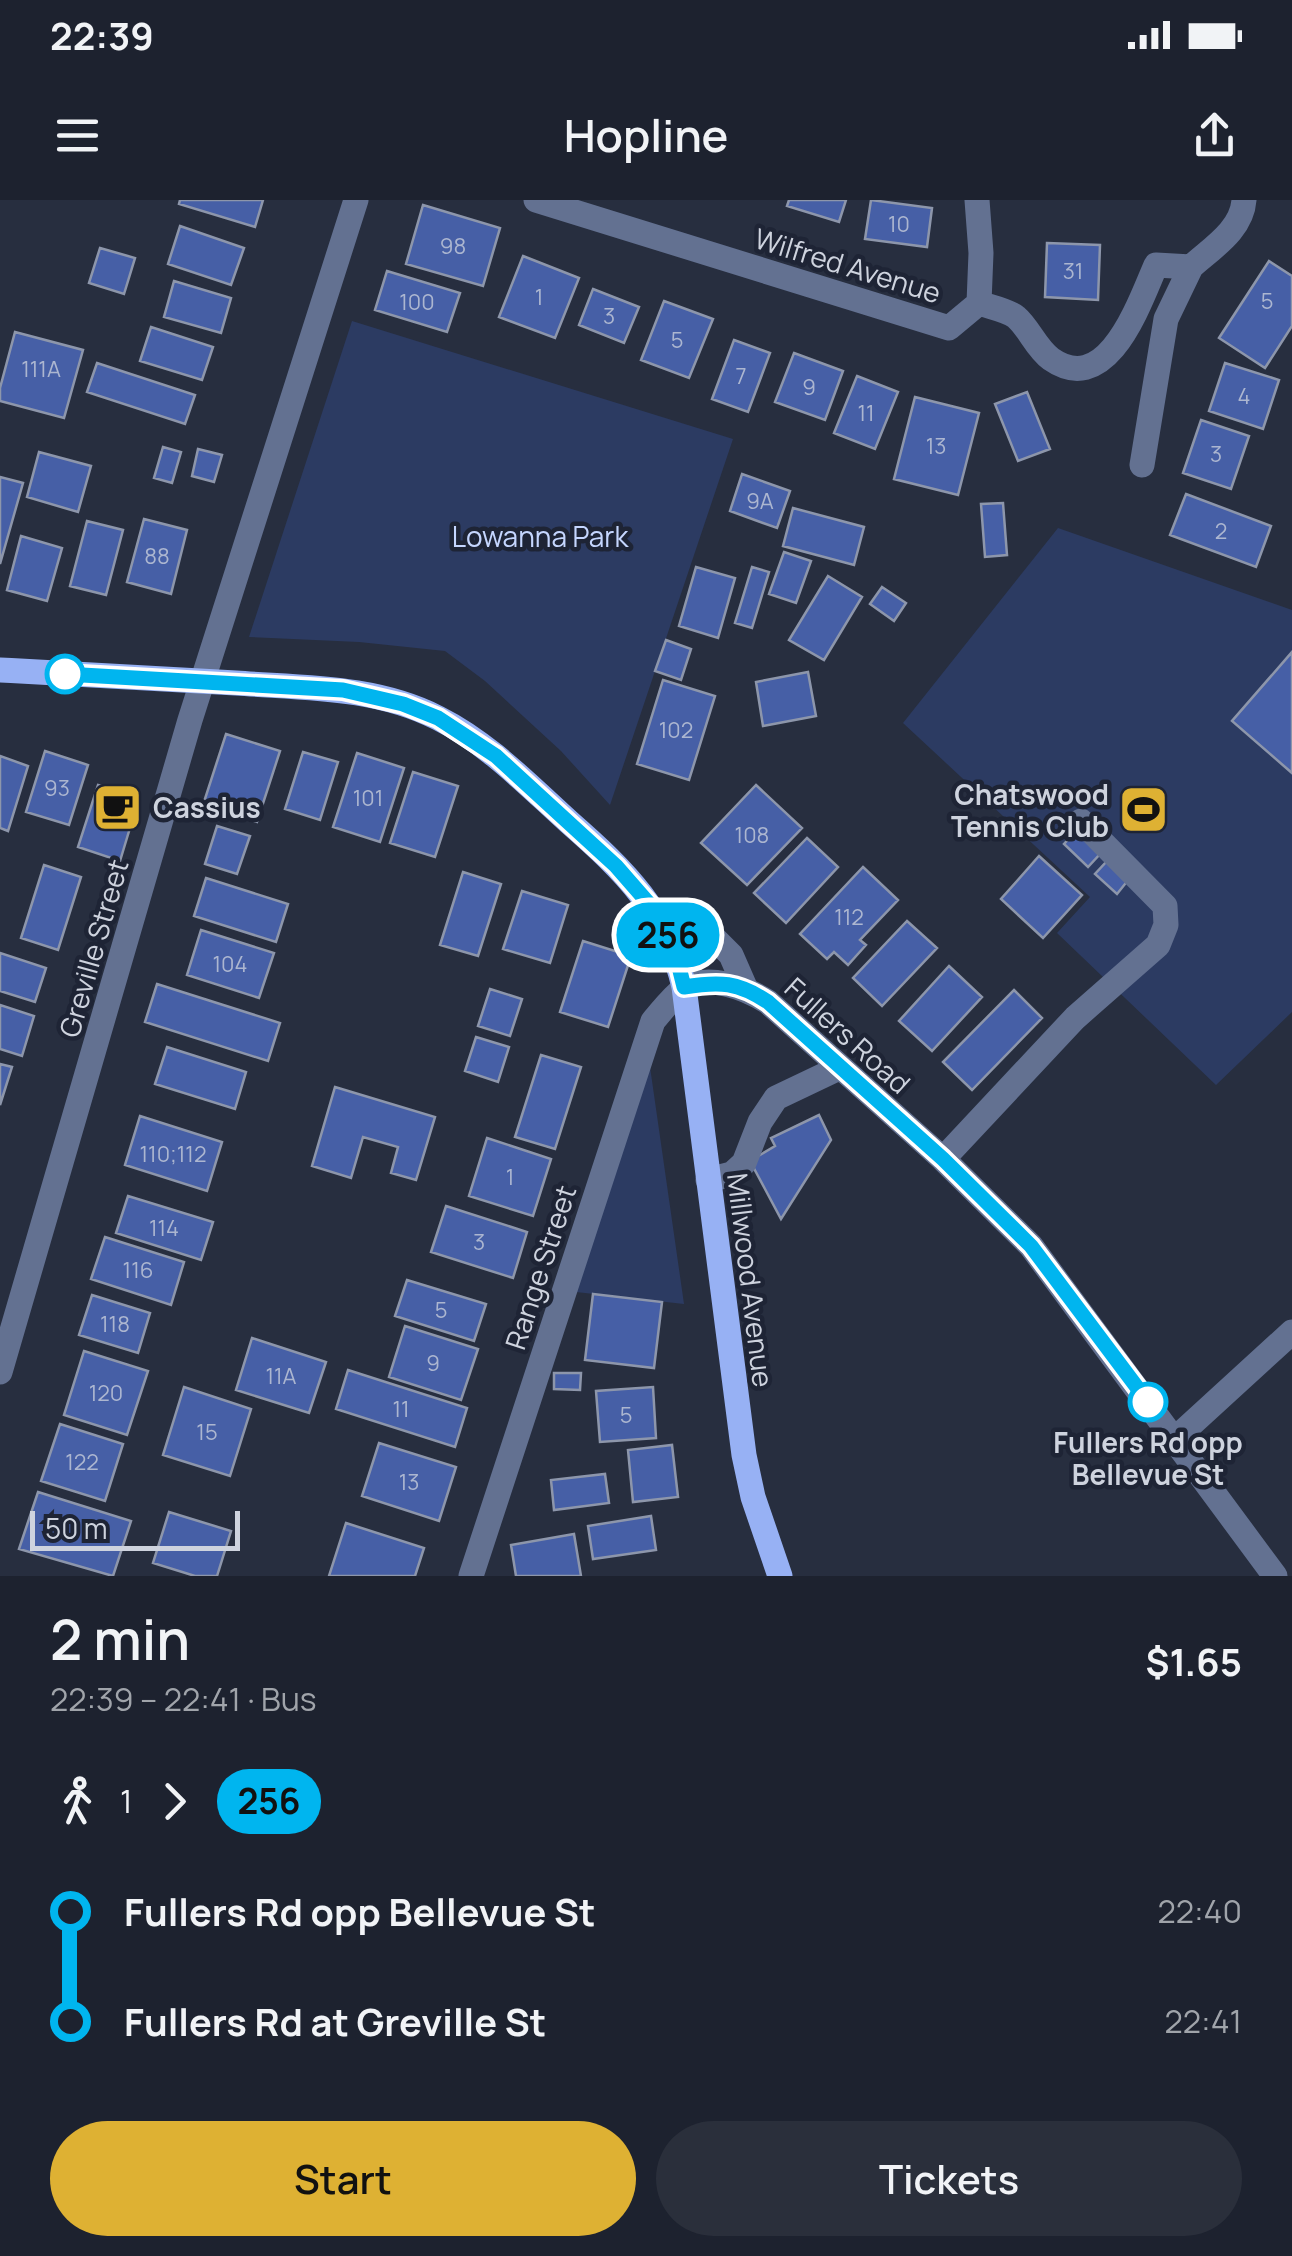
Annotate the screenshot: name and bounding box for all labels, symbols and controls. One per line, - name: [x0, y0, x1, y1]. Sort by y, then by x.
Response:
- text: 22:39: [50, 9, 154, 61]
- text: Hopline: [564, 104, 728, 166]
- icon: menu: [50, 108, 105, 163]
- icon: share: [1187, 108, 1242, 163]
- house number: 10: [888, 209, 910, 239]
- street label: Wilfred Avenue: [750, 219, 946, 311]
- house number: 98: [440, 231, 466, 261]
- house number: 31: [1063, 256, 1083, 286]
- house number: 1: [535, 282, 543, 312]
- house number: 5: [1261, 286, 1273, 316]
- house number: 100: [399, 287, 435, 317]
- house number: 3: [603, 301, 615, 331]
- house number: 5: [671, 325, 683, 355]
- house number: 111A: [21, 354, 61, 384]
- house number: 7: [735, 361, 747, 391]
- house number: 9: [802, 372, 816, 402]
- house number: 4: [1238, 381, 1250, 411]
- house number: 11: [857, 398, 875, 428]
- house number: 13: [926, 431, 946, 461]
- house number: 3: [1210, 439, 1222, 469]
- house number: 9A: [746, 486, 774, 516]
- house number: 2: [1215, 516, 1227, 546]
- park label: Lowanna Park: [452, 517, 629, 555]
- house number: 88: [144, 541, 170, 571]
- unlabelled marker: [46, 655, 84, 693]
- house number: 102: [659, 715, 693, 745]
- house number: 93: [44, 773, 70, 803]
- place label: Chatswood Tennis Club: [951, 775, 1109, 845]
- cafe icon: Cassius: [92, 781, 144, 833]
- house number: 101: [353, 783, 383, 813]
- sports icon: Chatswood Tennis Club: [1118, 784, 1170, 836]
- place label: Cassius: [153, 788, 261, 826]
- house number: 108: [735, 820, 769, 850]
- street label: Greville Street: [49, 855, 137, 1041]
- line badge: 256: [610, 902, 726, 968]
- house number: 112: [834, 902, 864, 932]
- text: 256: [636, 911, 700, 959]
- house number: 104: [213, 949, 247, 979]
- street label: Fullers Road: [777, 969, 919, 1101]
- house number: 110;112: [139, 1139, 207, 1169]
- house number: 1: [506, 1162, 514, 1192]
- street label: Millwood Avenue: [719, 1171, 783, 1389]
- street label: Range Street: [496, 1180, 584, 1354]
- house number: 114: [149, 1213, 179, 1243]
- house number: 3: [473, 1227, 485, 1257]
- house number: 116: [123, 1255, 153, 1285]
- house number: 5: [435, 1295, 447, 1325]
- house number: 118: [100, 1309, 130, 1339]
- house number: 9: [426, 1348, 440, 1378]
- house number: 11A: [265, 1361, 297, 1391]
- house number: 120: [89, 1378, 123, 1408]
- marker: Fullers Rd opp Bellevue St: [1129, 1383, 1167, 1421]
- house number: 11: [392, 1394, 410, 1424]
- house number: 5: [620, 1400, 632, 1430]
- house number: 15: [196, 1417, 218, 1447]
- place label: Fullers Rd opp Bellevue St: [1053, 1423, 1243, 1493]
- house number: 122: [65, 1447, 99, 1477]
- house number: 13: [399, 1467, 419, 1497]
- scale bar: [30, 1506, 240, 1550]
- text: 50 m: [45, 1509, 108, 1547]
- text: 2 min: [50, 1601, 190, 1677]
- text: $1.65: [1146, 1635, 1242, 1687]
- text: 22:39 – 22:41 · Bus: [50, 1677, 317, 1721]
- icon: walk: [50, 1774, 105, 1829]
- icon: forward: [147, 1774, 202, 1829]
- text: 256: [237, 1777, 301, 1825]
- text: 1: [120, 1779, 132, 1823]
- text: Fullers Rd opp Bellevue St: [124, 1885, 595, 1937]
- text: 22:40: [1158, 1889, 1242, 1933]
- text: Fullers Rd at Greville St: [124, 1995, 546, 2047]
- text: 22:41: [1165, 1999, 1242, 2043]
- button: Start: [50, 2121, 636, 2236]
- button: Tickets: [656, 2121, 1242, 2236]

